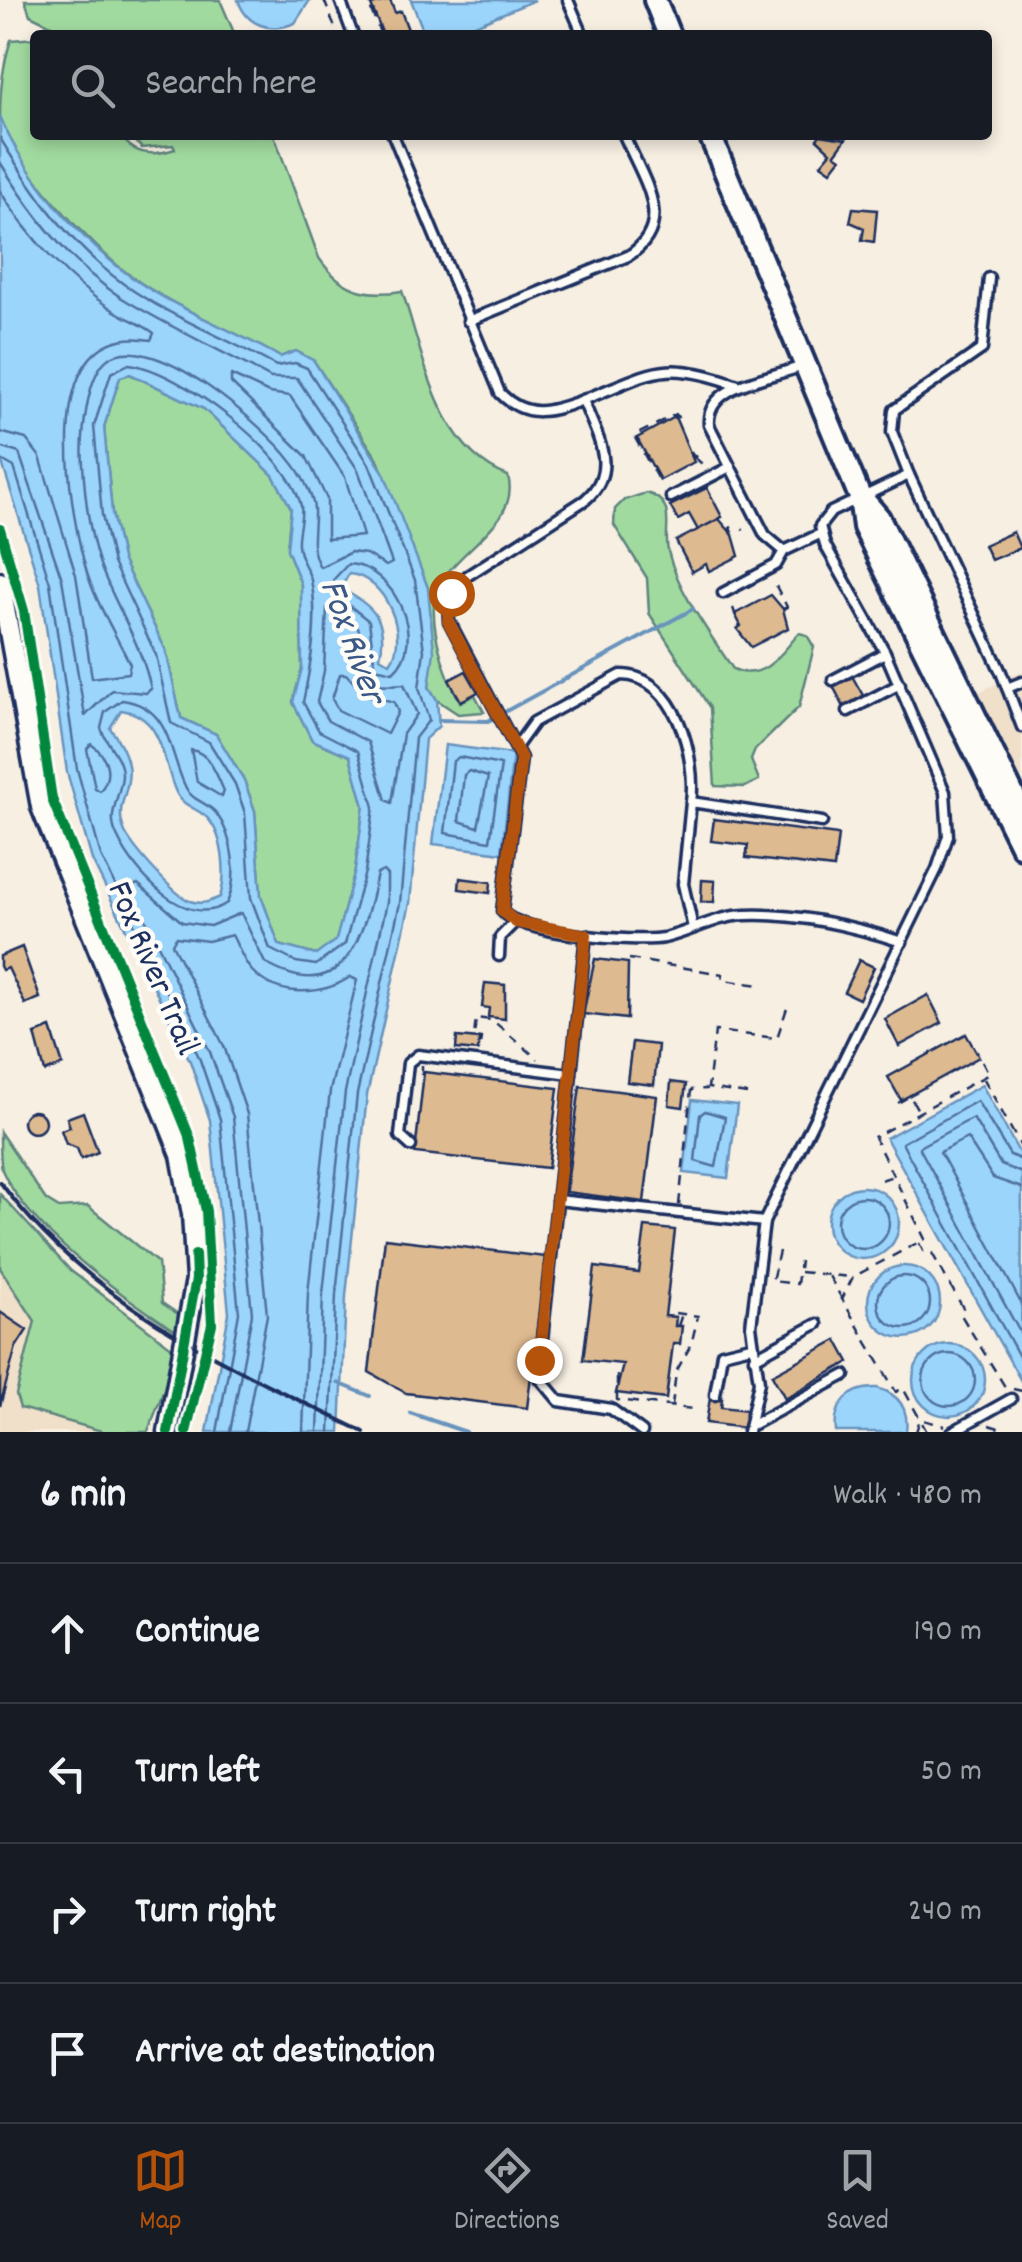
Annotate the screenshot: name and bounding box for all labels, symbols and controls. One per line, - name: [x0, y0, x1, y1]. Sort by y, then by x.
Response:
- search box: [30, 30, 992, 140]
- icon: search: [65, 58, 120, 113]
- text: Search here: [145, 58, 317, 113]
- route start: [429, 571, 475, 617]
- water label: Fox River: [302, 572, 399, 716]
- street label: Fox River Trail: [92, 874, 210, 1064]
- route end: [517, 1338, 563, 1384]
- text: 6 min: [40, 1467, 126, 1527]
- text: Walk · 480 m: [833, 1474, 982, 1520]
- icon: ahead: [40, 1606, 95, 1661]
- text: Continue: [135, 1606, 260, 1661]
- text: 190 m: [914, 1610, 982, 1656]
- icon: left: [40, 1746, 95, 1801]
- text: Turn left: [135, 1746, 260, 1801]
- text: 50 m: [920, 1750, 982, 1796]
- icon: right: [40, 1886, 95, 1941]
- text: Turn right: [135, 1886, 276, 1941]
- text: 240 m: [908, 1890, 982, 1936]
- icon: arrive: [40, 2026, 95, 2081]
- text: Arrive at destination: [135, 2026, 435, 2081]
- tab: Map: [133, 2143, 188, 2243]
- tab: Directions: [454, 2143, 560, 2243]
- tab: Saved: [826, 2143, 889, 2243]

